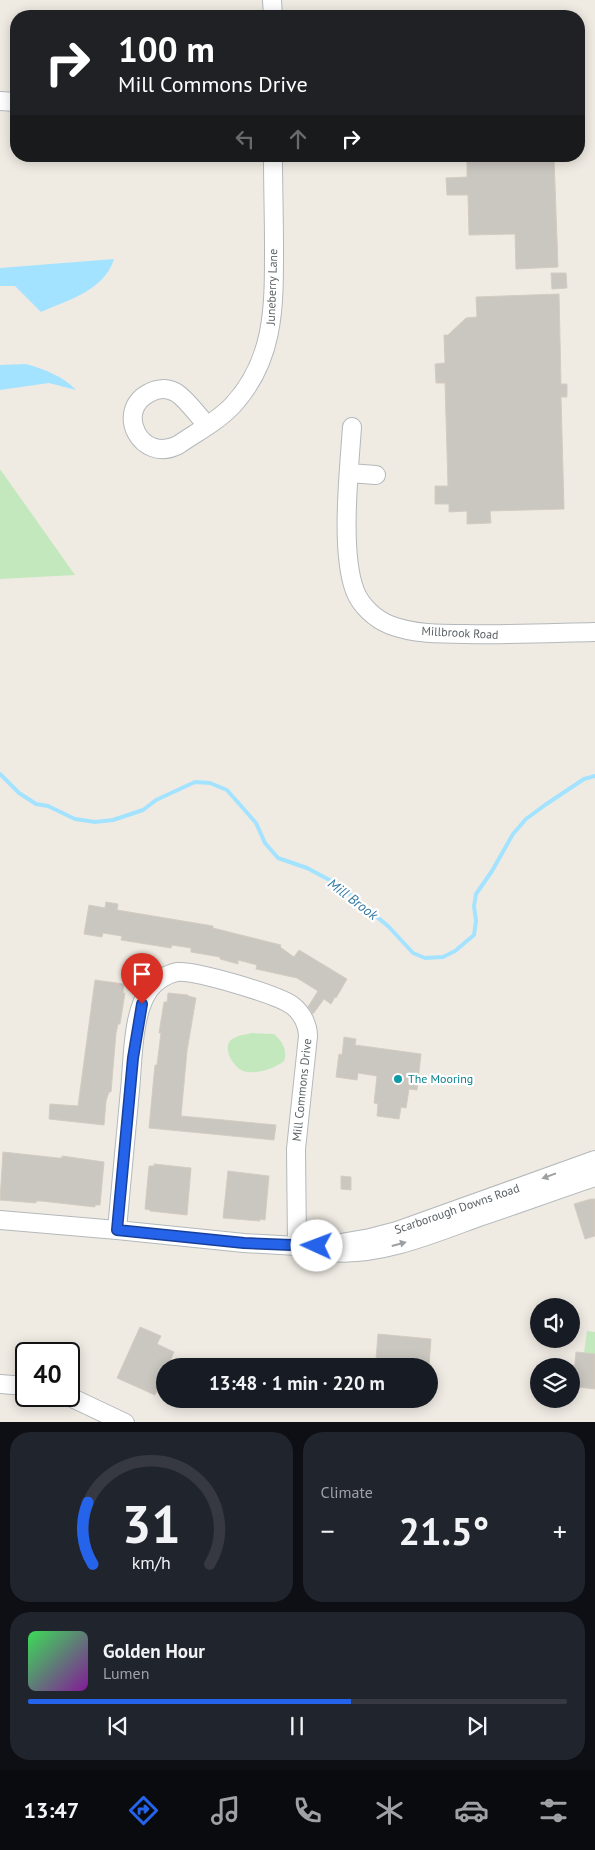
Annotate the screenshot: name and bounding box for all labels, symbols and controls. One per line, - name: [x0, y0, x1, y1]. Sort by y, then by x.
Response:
- text: 100 m: [118, 26, 215, 72]
- icon: right: [35, 30, 100, 95]
- text: Mill Commons Drive: [118, 70, 308, 98]
- icon: left: [231, 125, 259, 153]
- icon: ahead: [284, 125, 312, 153]
- icon: right: [337, 125, 365, 153]
- street label: Juneberry Lane: [263, 249, 280, 326]
- street label: Millbrook Road: [421, 623, 499, 642]
- water label: Mill Brook: [324, 874, 382, 924]
- pin: [121, 953, 163, 1004]
- icon: arrive: [128, 960, 156, 988]
- street label: Mill Commons Drive: [289, 1038, 314, 1142]
- place label: The Mooring: [408, 1071, 473, 1086]
- marker: The Mooring: [392, 1073, 404, 1085]
- one-way arrow: [541, 1172, 556, 1180]
- street label: Scarborough Downs Road: [392, 1180, 521, 1237]
- position arrow: [290, 1219, 342, 1271]
- one-way arrow: [391, 1239, 406, 1247]
- map controls: [530, 1298, 580, 1408]
- button: sound: [530, 1298, 580, 1348]
- speed limit sign: 40: [15, 1342, 80, 1407]
- button: layers: [530, 1358, 580, 1408]
- text: 13:48 · 1 min · 220 m: [209, 1371, 385, 1395]
- text: Climate: [321, 1482, 373, 1502]
- text: 31: [122, 1490, 181, 1557]
- text: 21.5°: [398, 1506, 489, 1555]
- text: −: [321, 1512, 335, 1549]
- text: +: [553, 1512, 567, 1549]
- text: km/h: [132, 1551, 171, 1574]
- text: Golden Hour: [103, 1639, 205, 1663]
- text: Lumen: [103, 1663, 149, 1683]
- icon: previous: [104, 1712, 132, 1740]
- icon: pause: [283, 1712, 311, 1740]
- icon: next: [463, 1712, 491, 1740]
- icon: directions: [126, 1793, 161, 1828]
- icon: music: [208, 1793, 243, 1828]
- icon: phone: [290, 1793, 325, 1828]
- icon: climate: [372, 1793, 407, 1828]
- icon: car: [454, 1793, 489, 1828]
- icon: filters: [536, 1793, 571, 1828]
- text: 13:47: [24, 1796, 79, 1824]

